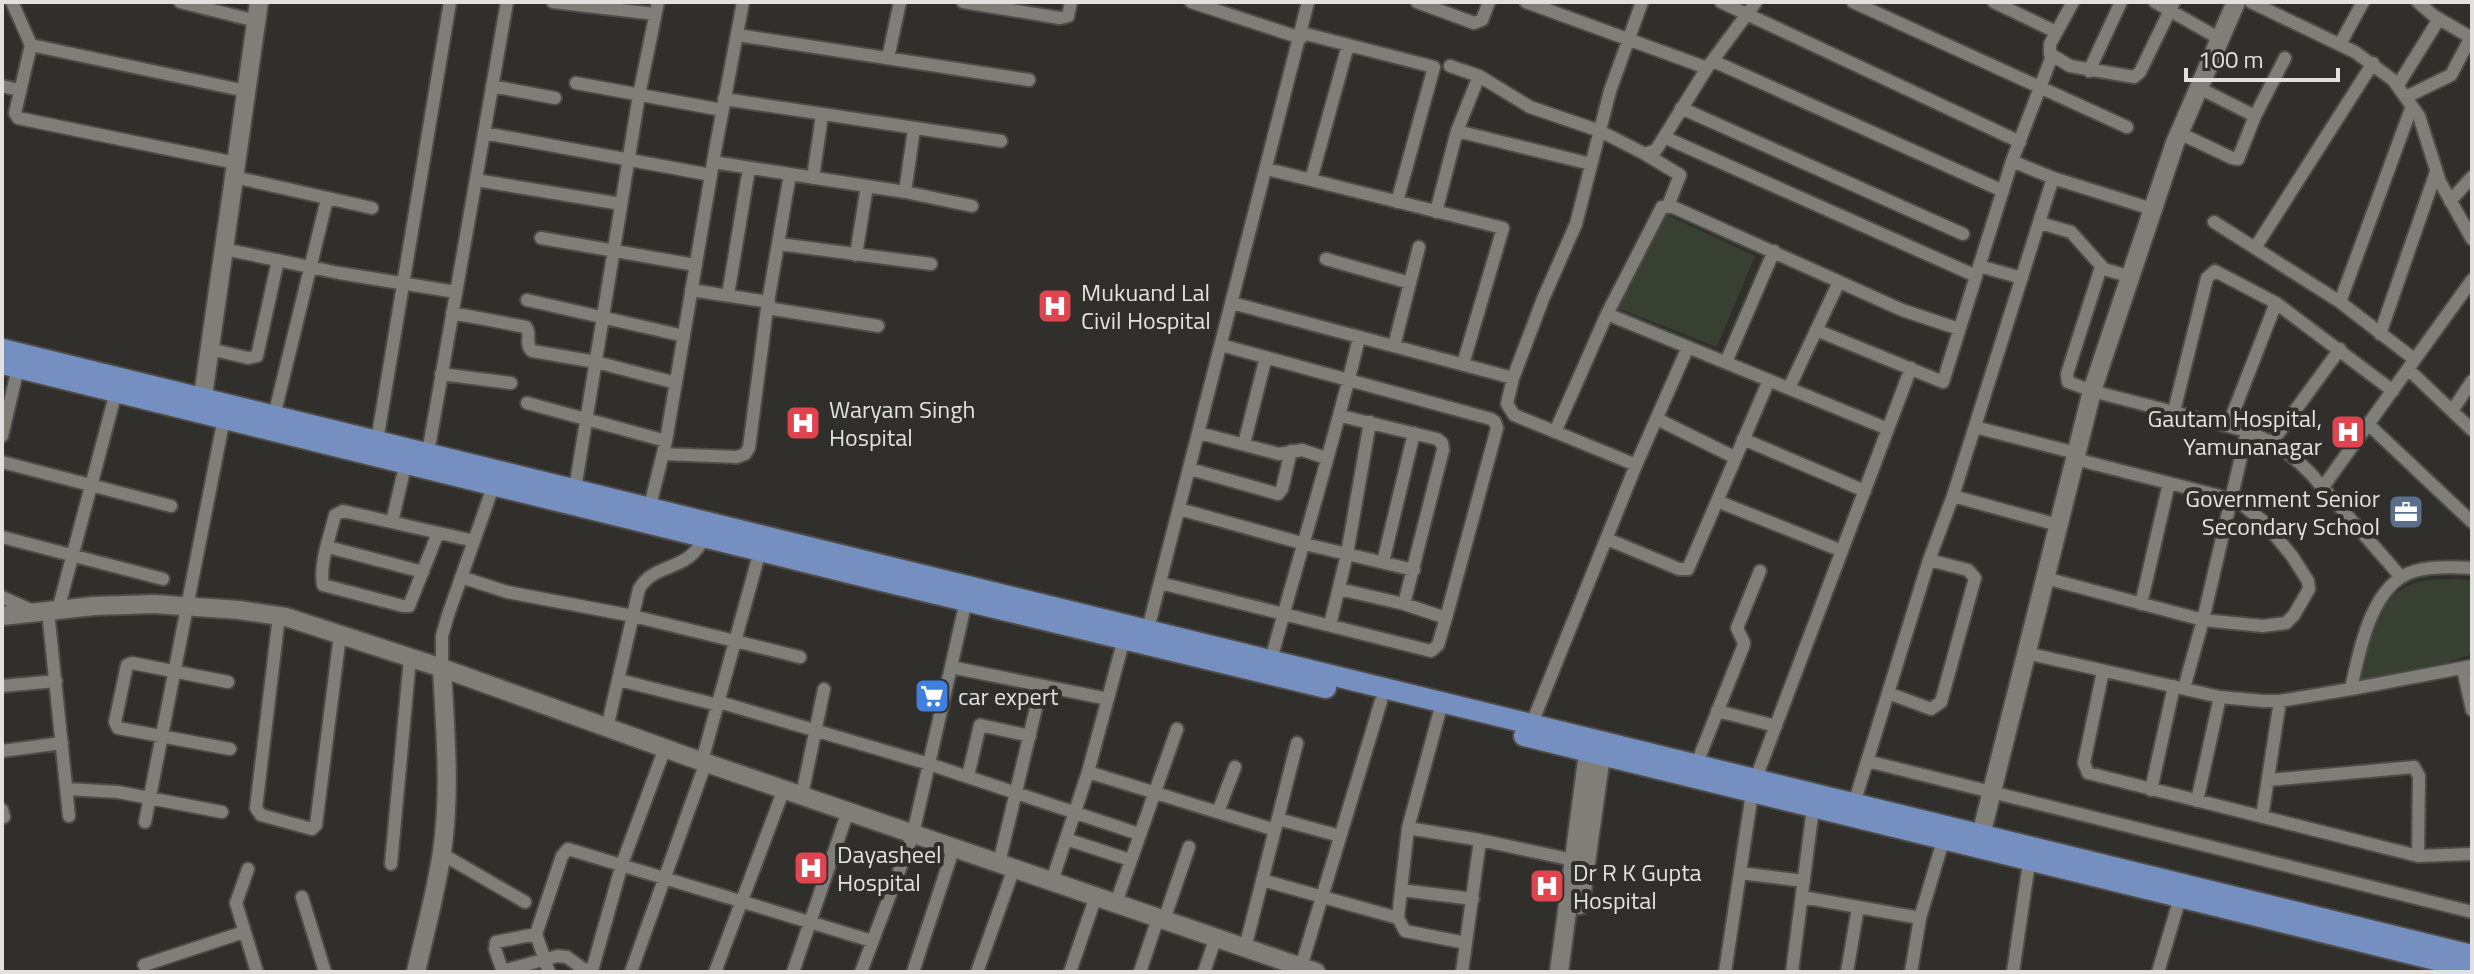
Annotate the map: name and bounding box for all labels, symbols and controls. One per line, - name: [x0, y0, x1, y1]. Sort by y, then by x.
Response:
- scale bar: [2186, 32, 2338, 82]
- text: 100 m: [2198, 41, 2264, 77]
- place label: Mukuand Lal Civil Hospital: [1081, 274, 1211, 338]
- hospital icon: Mukuand Lal Civil Hospital: [1036, 287, 1074, 325]
- place label: Waryam Singh Hospital: [829, 391, 975, 455]
- place label: Gautam Hospital, Yamunanagar: [2147, 400, 2322, 464]
- hospital icon: Waryam Singh Hospital: [784, 404, 822, 442]
- hospital icon: Gautam Hospital, Yamunanagar: [2329, 413, 2367, 451]
- place label: Government Senior Secondary School: [2185, 480, 2380, 544]
- office icon: Government Senior Secondary School: [2387, 493, 2425, 531]
- supermarket icon: car expert: [913, 677, 951, 715]
- place label: car expert: [958, 678, 1059, 714]
- place label: Dayasheel Hospital: [837, 836, 942, 900]
- hospital icon: Dayasheel Hospital: [792, 849, 830, 887]
- place label: Dr R K Gupta Hospital: [1573, 854, 1702, 918]
- hospital icon: Dr R K Gupta Hospital: [1528, 867, 1566, 905]

